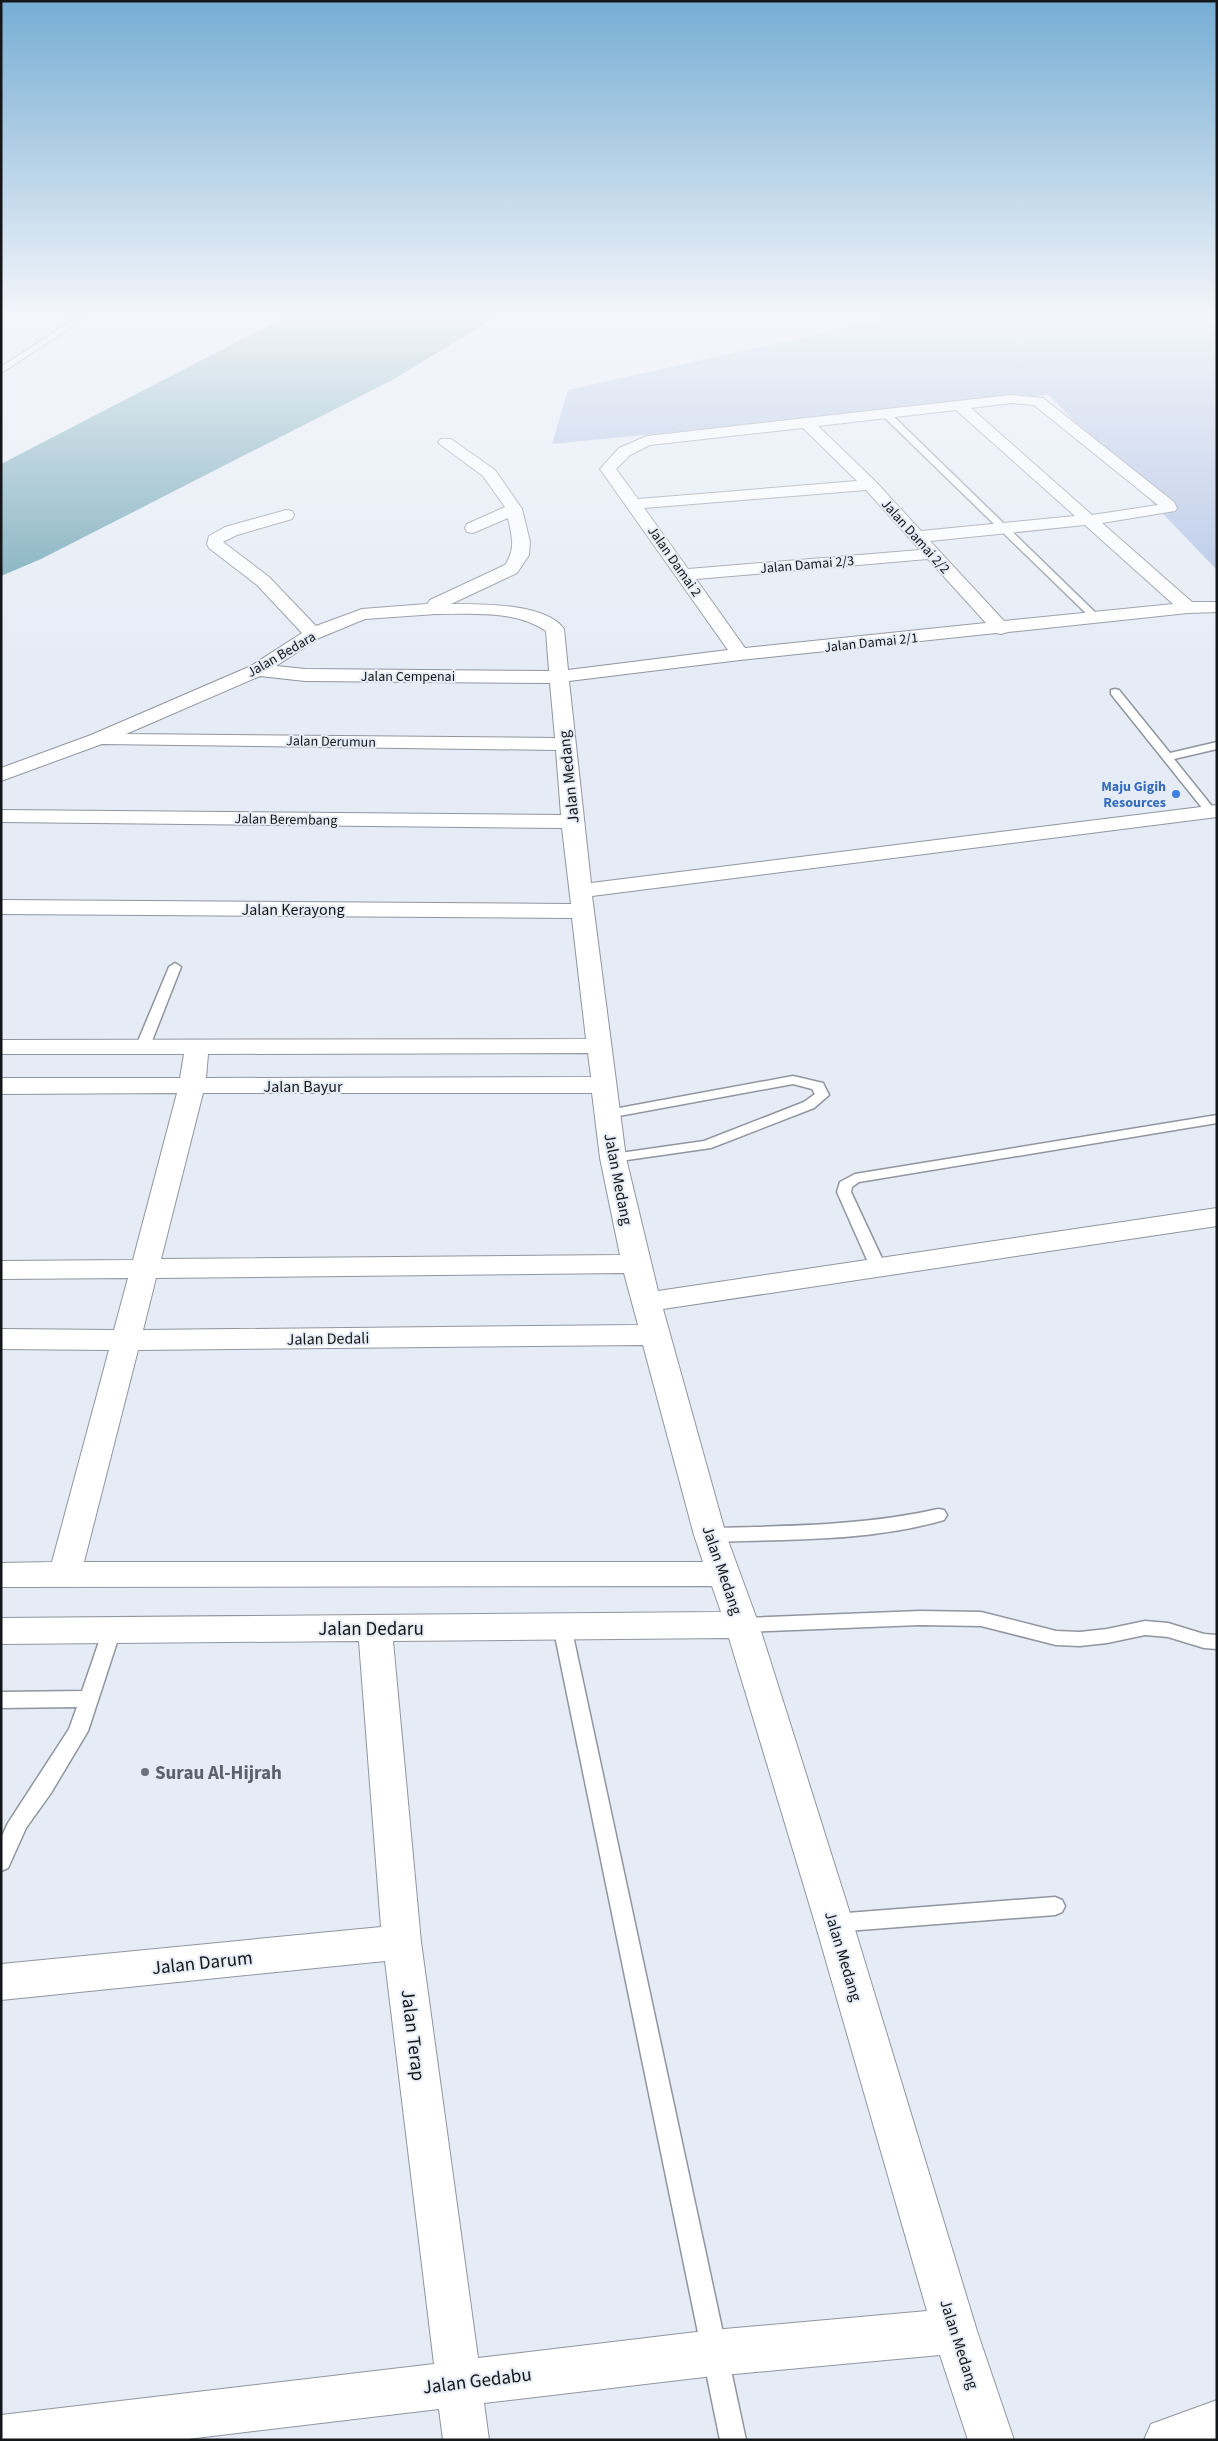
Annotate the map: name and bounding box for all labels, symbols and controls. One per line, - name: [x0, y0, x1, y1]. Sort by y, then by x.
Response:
- street label: Jalan Damai 2/2: [876, 495, 954, 578]
- street label: Jalan Damai 2: [642, 522, 706, 601]
- street label: Jalan Damai 2/3: [759, 551, 855, 579]
- street label: Jalan Bedara: [243, 627, 320, 683]
- street label: Jalan Damai 2/1: [823, 628, 919, 658]
- street label: Jalan Cempenai: [361, 667, 455, 687]
- street label: Jalan Medang: [553, 729, 585, 824]
- street label: Jalan Derumun: [286, 731, 376, 753]
- place label: Maju Gigih Resources: [1101, 777, 1166, 813]
- marker: Maju Gigih Resources: [1170, 788, 1182, 800]
- street label: Jalan Berembang: [235, 809, 337, 831]
- street label: Jalan Kerayong: [241, 899, 345, 921]
- street label: Jalan Bayur: [263, 1076, 343, 1098]
- street label: Jalan Medang: [598, 1131, 638, 1227]
- street label: Jalan Dedali: [287, 1327, 369, 1351]
- street label: Jalan Medang: [696, 1523, 748, 1618]
- street label: Jalan Dedaru: [318, 1616, 424, 1643]
- place label: Surau Al-Hijrah: [155, 1760, 282, 1787]
- marker: Surau Al-Hijrah: [139, 1766, 151, 1778]
- street label: Jalan Medang: [819, 1909, 867, 2004]
- street label: Jalan Darum: [150, 1945, 254, 1982]
- street label: Jalan Terap: [394, 1988, 432, 2082]
- street label: Jalan Medang: [934, 2297, 984, 2392]
- street label: Jalan Gedabu: [421, 2361, 533, 2402]

